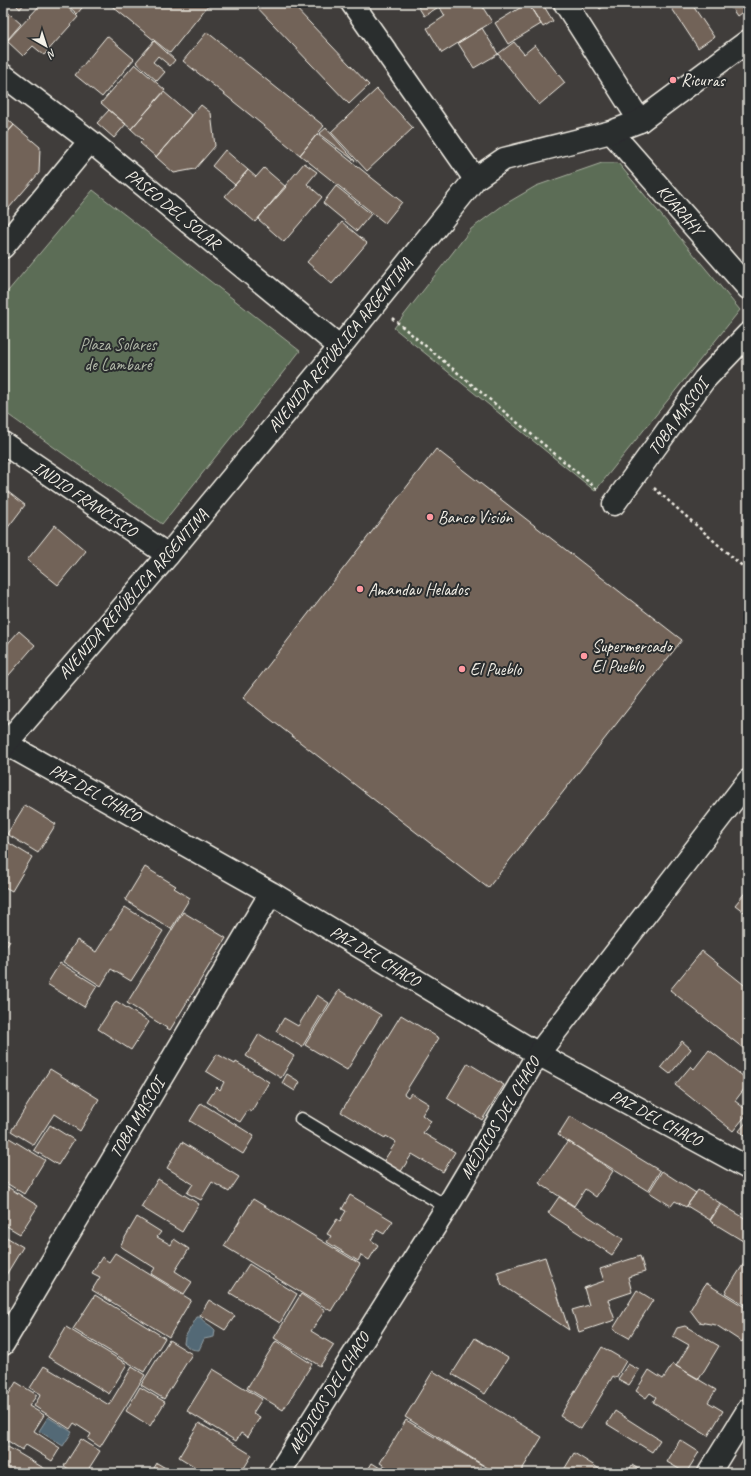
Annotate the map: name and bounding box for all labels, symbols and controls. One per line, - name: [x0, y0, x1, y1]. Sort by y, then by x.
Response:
- north arrow: [26, 26, 66, 66]
- text: N: [44, 46, 59, 63]
- place label: Ricuras: [681, 70, 727, 91]
- marker: Ricuras: [668, 75, 678, 85]
- street label: PASEO DEL SOLAR: [121, 164, 226, 255]
- street label: KUARAHY: [653, 181, 710, 242]
- street label: AVENIDA REPÚBLICA ARGENTINA: [262, 253, 417, 436]
- park label: Plaza Solares de Lambaré: [80, 334, 158, 375]
- street label: TOBA MASCOI: [643, 371, 715, 459]
- street label: INDIO FRANCISCO: [29, 456, 142, 542]
- street label: AVENIDA REPÚBLICA ARGENTINA: [53, 504, 213, 683]
- place label: Banco Visión: [438, 507, 513, 528]
- marker: Banco Visión: [425, 512, 435, 522]
- place label: Amandau Helados: [368, 579, 471, 600]
- marker: Amandau Helados: [355, 584, 365, 594]
- place label: Supermercado El Pueblo: [592, 636, 674, 677]
- marker: Supermercado El Pueblo: [579, 651, 589, 661]
- place label: El Pueblo: [470, 659, 522, 680]
- marker: El Pueblo: [457, 664, 467, 674]
- street label: PAZ DEL CHACO: [46, 759, 146, 828]
- street label: PAZ DEL CHACO: [326, 921, 426, 992]
- street label: MÉDICOS DEL CHACO: [455, 1051, 545, 1183]
- street label: TOBA MASCOI: [105, 1071, 171, 1162]
- street label: PAZ DEL CHACO: [606, 1085, 708, 1152]
- street label: MÉDICOS DEL CHACO: [283, 1327, 375, 1457]

